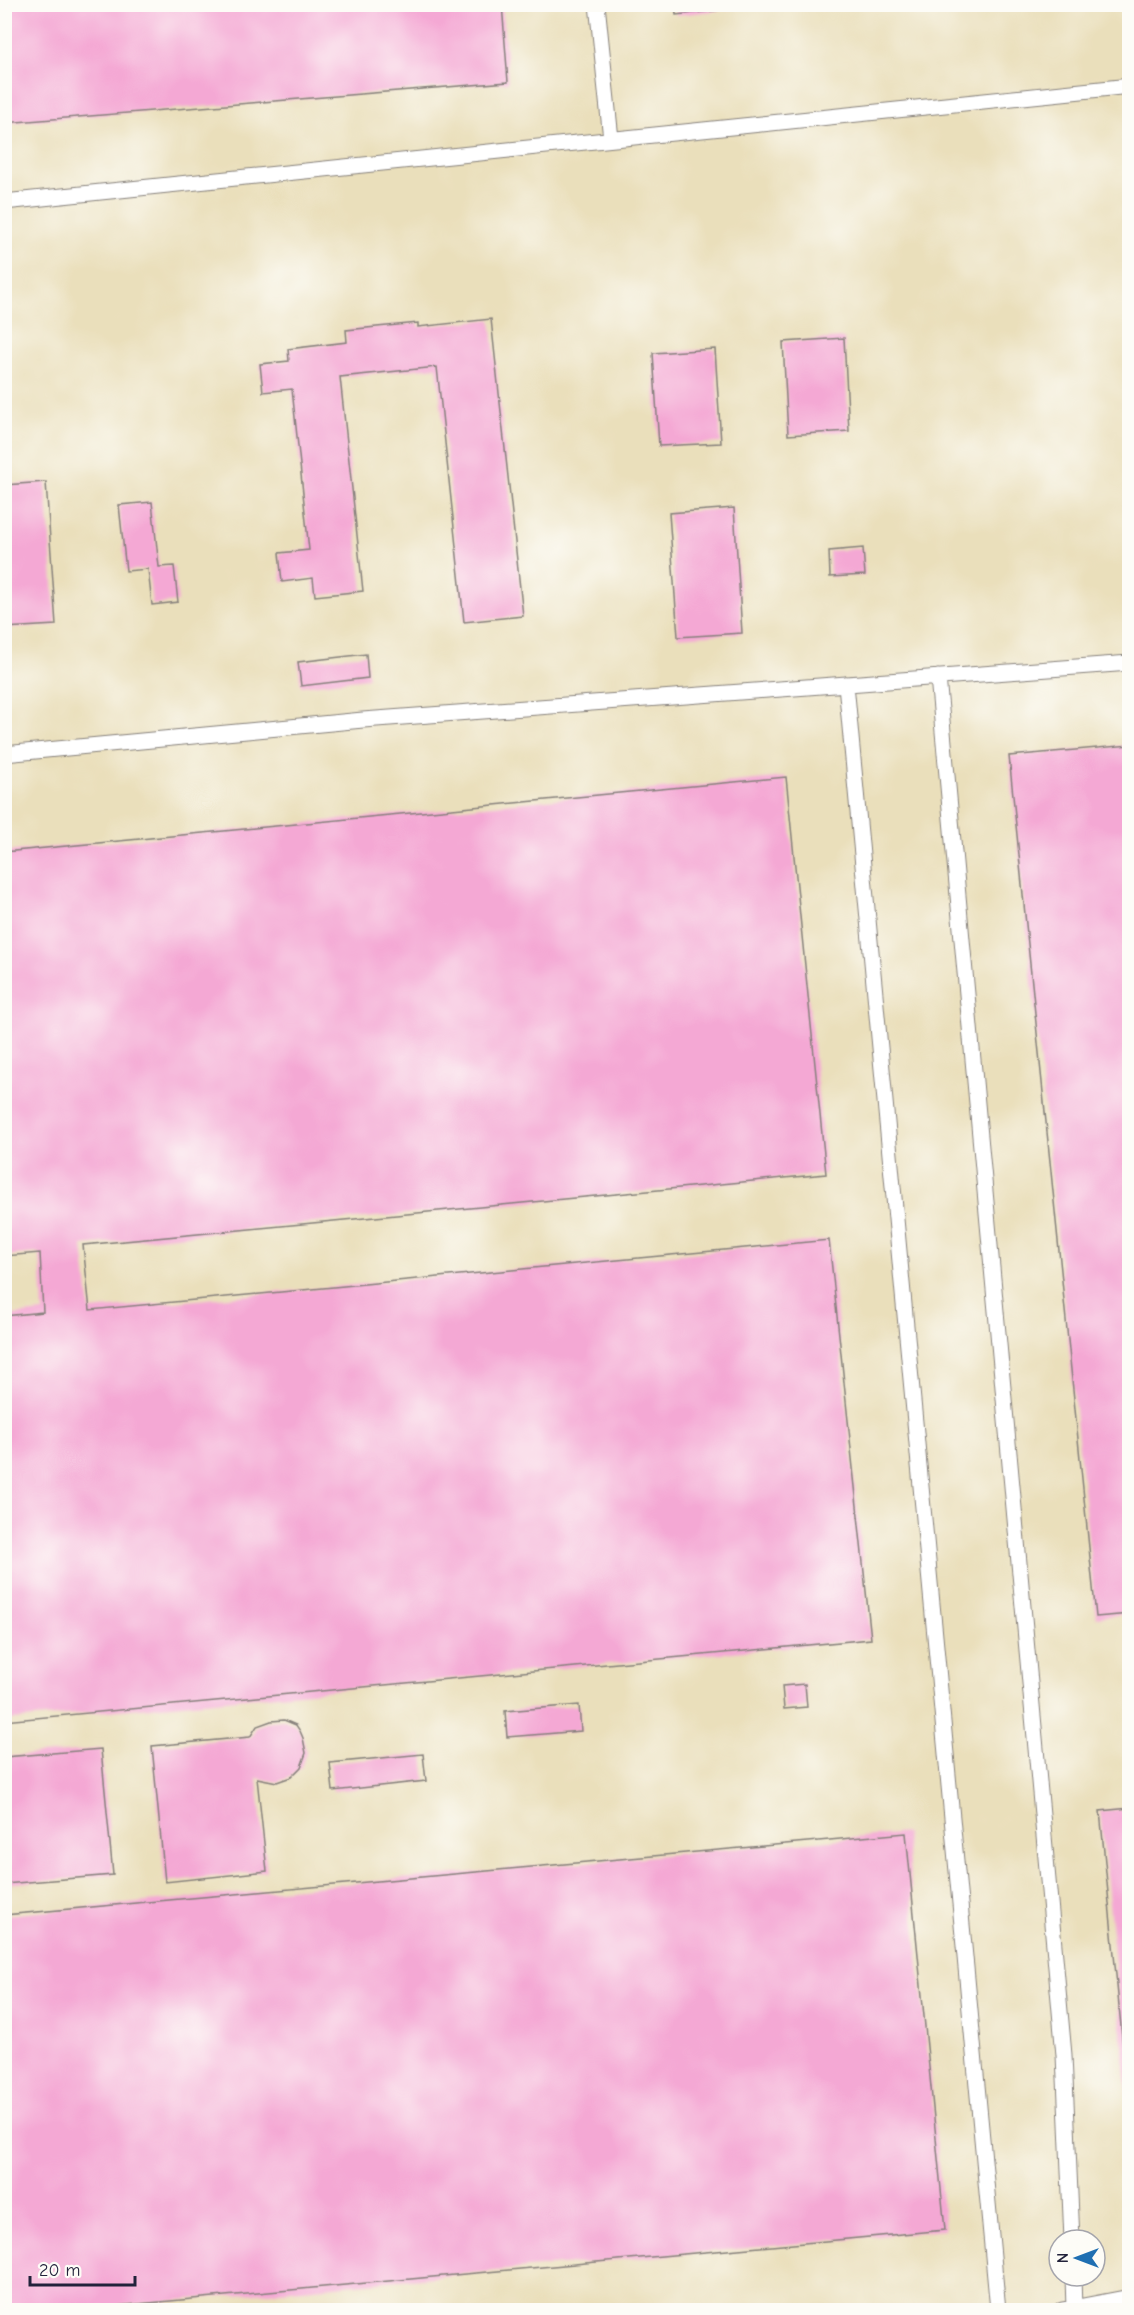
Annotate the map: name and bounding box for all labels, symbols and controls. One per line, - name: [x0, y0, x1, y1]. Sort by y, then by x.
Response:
- north arrow: [1047, 2228, 1107, 2288]
- scale bar: [30, 2249, 135, 2287]
- text: N: [1054, 2253, 1072, 2263]
- text: 20 m: [39, 2260, 80, 2281]

